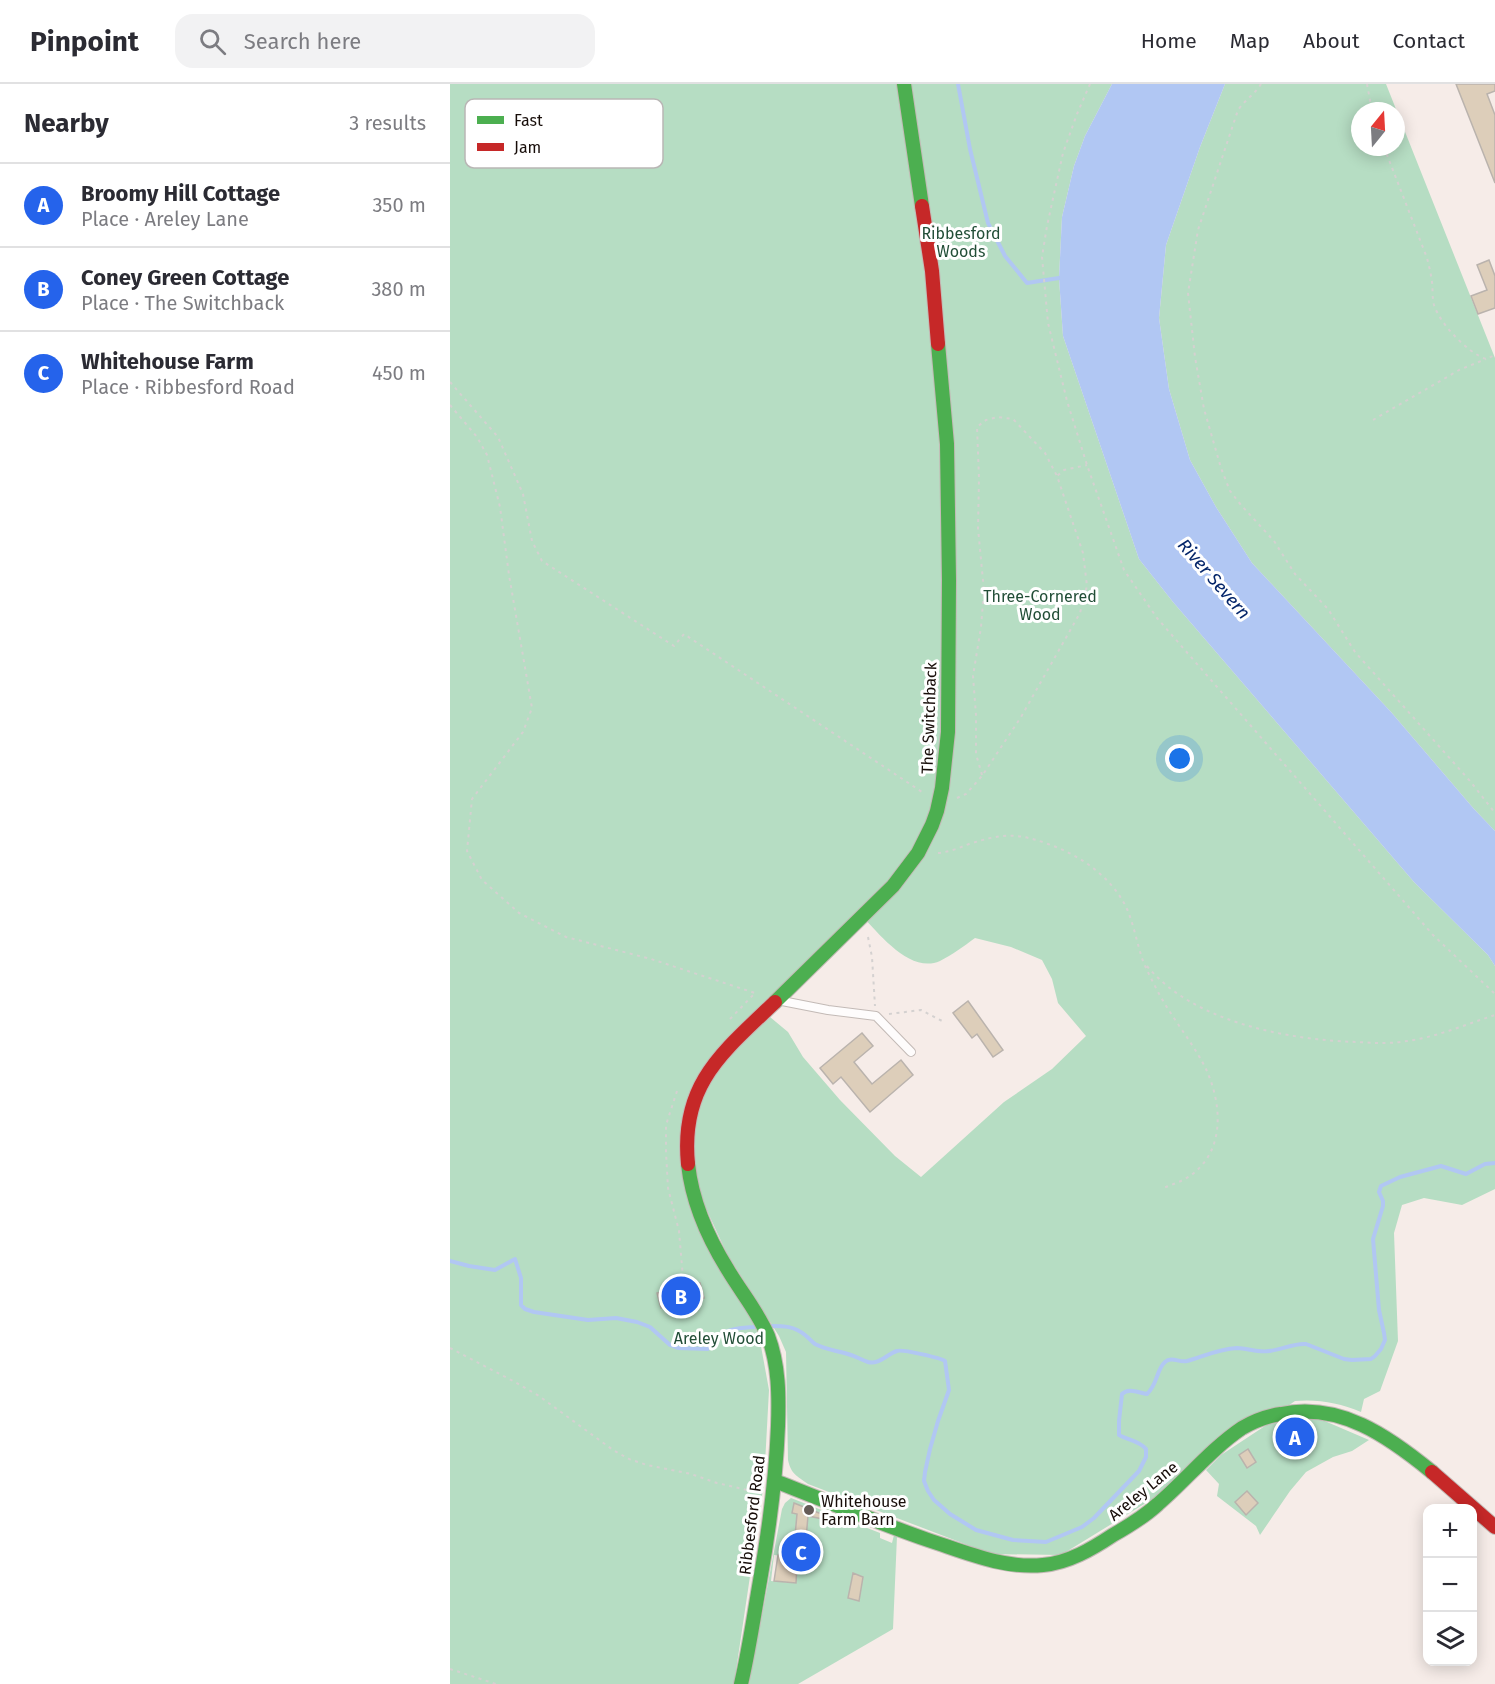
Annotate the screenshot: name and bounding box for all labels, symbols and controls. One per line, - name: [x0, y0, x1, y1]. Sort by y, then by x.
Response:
- search box: [175, 14, 595, 68]
- text: Pinpoint: [30, 25, 139, 58]
- icon: search: [196, 25, 229, 58]
- text: Search here: [244, 28, 361, 55]
- text: Home: [1141, 28, 1197, 54]
- text: Map: [1230, 28, 1270, 54]
- text: About: [1303, 28, 1360, 54]
- text: Contact: [1393, 28, 1465, 54]
- legend: [465, 99, 663, 168]
- north arrow: [1351, 102, 1405, 156]
- text: Nearby: [24, 108, 109, 139]
- text: 3 results: [349, 111, 426, 135]
- text: Fast: [514, 111, 543, 130]
- text: Jam: [514, 138, 541, 157]
- text: Broomy Hill Cottage: [81, 180, 280, 207]
- text: A: [38, 193, 49, 217]
- text: 350 m: [372, 193, 426, 217]
- text: Place · Areley Lane: [81, 207, 249, 231]
- park label: Ribbesford Woods: [921, 224, 1001, 261]
- text: Coney Green Cottage: [81, 264, 289, 291]
- text: B: [37, 277, 50, 301]
- text: 380 m: [371, 277, 426, 301]
- text: Place · The Switchback: [81, 291, 284, 315]
- text: Whitehouse Farm: [81, 348, 254, 375]
- text: C: [38, 361, 49, 385]
- text: 450 m: [372, 361, 426, 385]
- text: Place · Ribbesford Road: [81, 375, 295, 399]
- water label: River Severn: [1173, 534, 1255, 624]
- park label: Three-Cornered Wood: [983, 587, 1097, 624]
- street label: The Switchback: [918, 661, 940, 774]
- your location: [1165, 744, 1194, 773]
- pin: B: [662, 1274, 700, 1318]
- park label: Areley Wood: [674, 1329, 764, 1348]
- pin: A: [1276, 1414, 1314, 1460]
- street label: Ribbesford Road: [735, 1454, 769, 1576]
- street label: Areley Lane: [1105, 1457, 1181, 1525]
- place label: Whitehouse Farm Barn: [821, 1492, 907, 1529]
- marker: Whitehouse Farm Barn: [802, 1503, 816, 1517]
- map controls: [1423, 1504, 1477, 1666]
- button: +: [1423, 1504, 1477, 1558]
- pin: C: [782, 1530, 820, 1574]
- button: −: [1423, 1558, 1477, 1612]
- button: layers: [1423, 1612, 1477, 1666]

